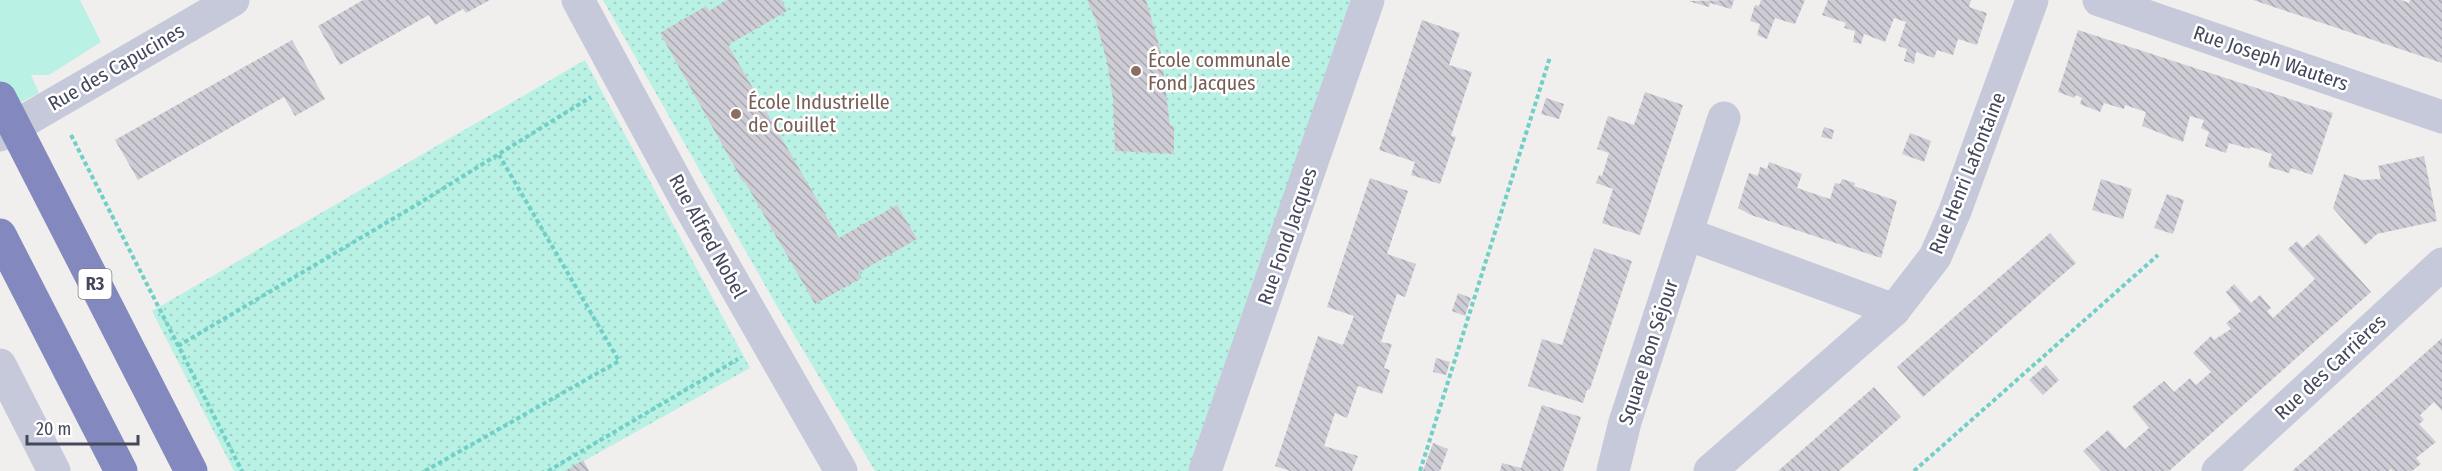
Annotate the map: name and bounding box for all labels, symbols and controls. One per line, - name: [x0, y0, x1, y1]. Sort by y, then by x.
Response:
- street label: Rue des Capucines: [44, 18, 188, 116]
- street label: Rue Joseph Wauters: [2190, 20, 2352, 96]
- place label: École communale Fond Jacques: [1148, 48, 1291, 95]
- marker: École communale Fond Jacques: [1129, 64, 1143, 78]
- street label: Rue Henri Lafontaine: [1924, 89, 2010, 257]
- place label: École Industrielle de Couillet: [748, 90, 890, 137]
- marker: École Industrielle de Couillet: [729, 107, 743, 121]
- street label: Rue Fond Jacques: [1252, 164, 1322, 308]
- street label: Rue Alfred Nobel: [664, 170, 752, 302]
- road number: R3: [78, 269, 112, 299]
- street label: Square Bon Séjour: [1613, 276, 1683, 428]
- street label: Rue des Carrières: [2269, 309, 2391, 425]
- scale bar: [27, 408, 138, 446]
- text: 20 m: [36, 418, 71, 440]

